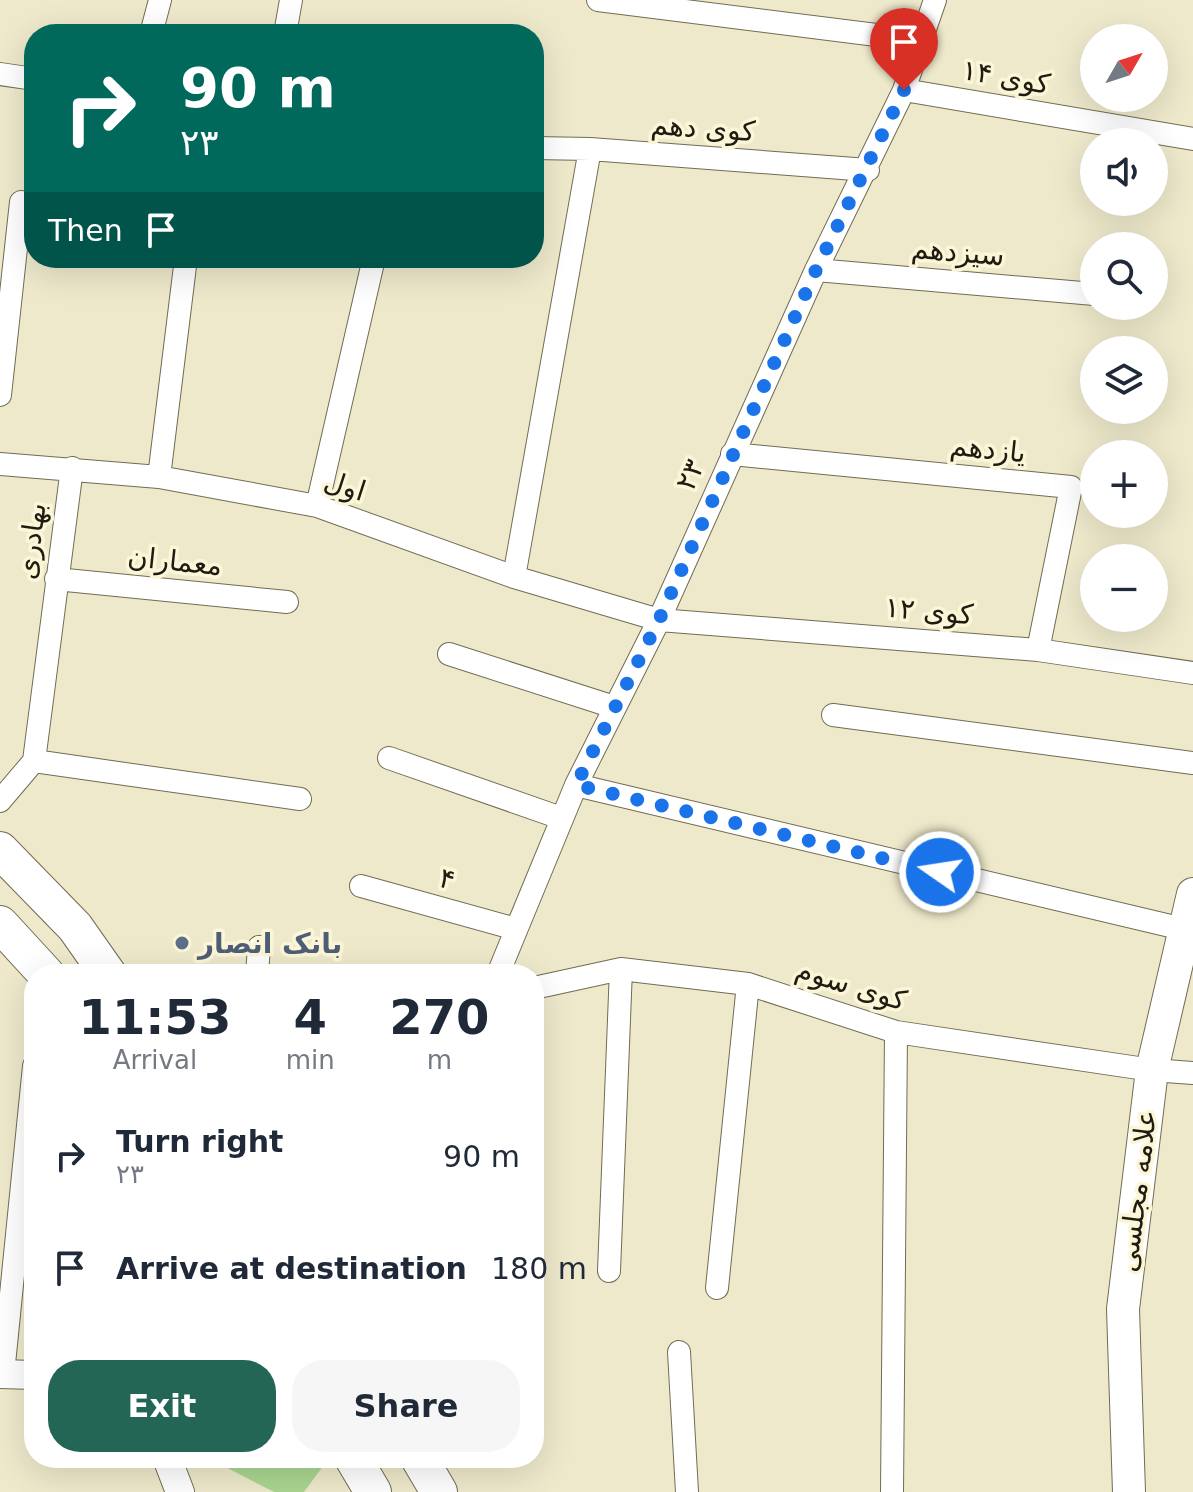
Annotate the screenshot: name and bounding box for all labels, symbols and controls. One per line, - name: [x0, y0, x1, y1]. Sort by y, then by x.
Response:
- pin: [870, 8, 938, 90]
- icon: arrive: [882, 20, 926, 64]
- north arrow: [1080, 24, 1168, 112]
- map controls: [1080, 24, 1168, 632]
- street label: کوی ۱۴: [959, 53, 1053, 101]
- text: 90 m: [180, 55, 336, 120]
- icon: right: [48, 56, 152, 160]
- street label: کوی دهم: [650, 108, 757, 148]
- text: ۲۳: [180, 122, 219, 163]
- button: sound: [1080, 128, 1168, 216]
- icon: arrive: [139, 208, 183, 252]
- text: Then: [48, 213, 123, 248]
- street label: سیزدهم: [910, 231, 1006, 273]
- button: search: [1080, 232, 1168, 320]
- button: layers: [1080, 336, 1168, 424]
- street label: یازدهم: [949, 429, 1027, 469]
- button: +: [1080, 440, 1168, 528]
- street label: ۲۳: [669, 455, 711, 495]
- street label: اول: [320, 464, 370, 508]
- street label: بهادری: [9, 501, 53, 581]
- street label: معماران: [126, 540, 224, 582]
- button: −: [1080, 544, 1168, 632]
- street label: کوی ۱۲: [883, 591, 975, 631]
- position arrow: [898, 830, 982, 914]
- street label: ۴: [435, 861, 459, 897]
- place label: بانک انصار: [196, 927, 342, 960]
- marker: بانک انصار: [173, 934, 191, 952]
- street label: کوی سوم: [792, 953, 911, 1018]
- text: 11:53: [78, 989, 231, 1045]
- text: 4: [294, 989, 327, 1045]
- text: 270: [389, 989, 489, 1045]
- text: Arrival: [113, 1045, 197, 1075]
- text: min: [286, 1045, 335, 1075]
- text: m: [427, 1045, 452, 1075]
- street label: علامه مجلسی: [1111, 1108, 1163, 1274]
- text: Turn right: [116, 1124, 283, 1159]
- icon: right: [48, 1134, 92, 1178]
- text: 90 m: [443, 1139, 520, 1174]
- text: ۲۳: [116, 1159, 144, 1189]
- icon: arrive: [48, 1246, 92, 1290]
- text: Arrive at destination: [116, 1251, 467, 1286]
- text: 180 m: [491, 1251, 587, 1286]
- button: Exit: [48, 1360, 276, 1452]
- button: Share: [292, 1360, 520, 1452]

